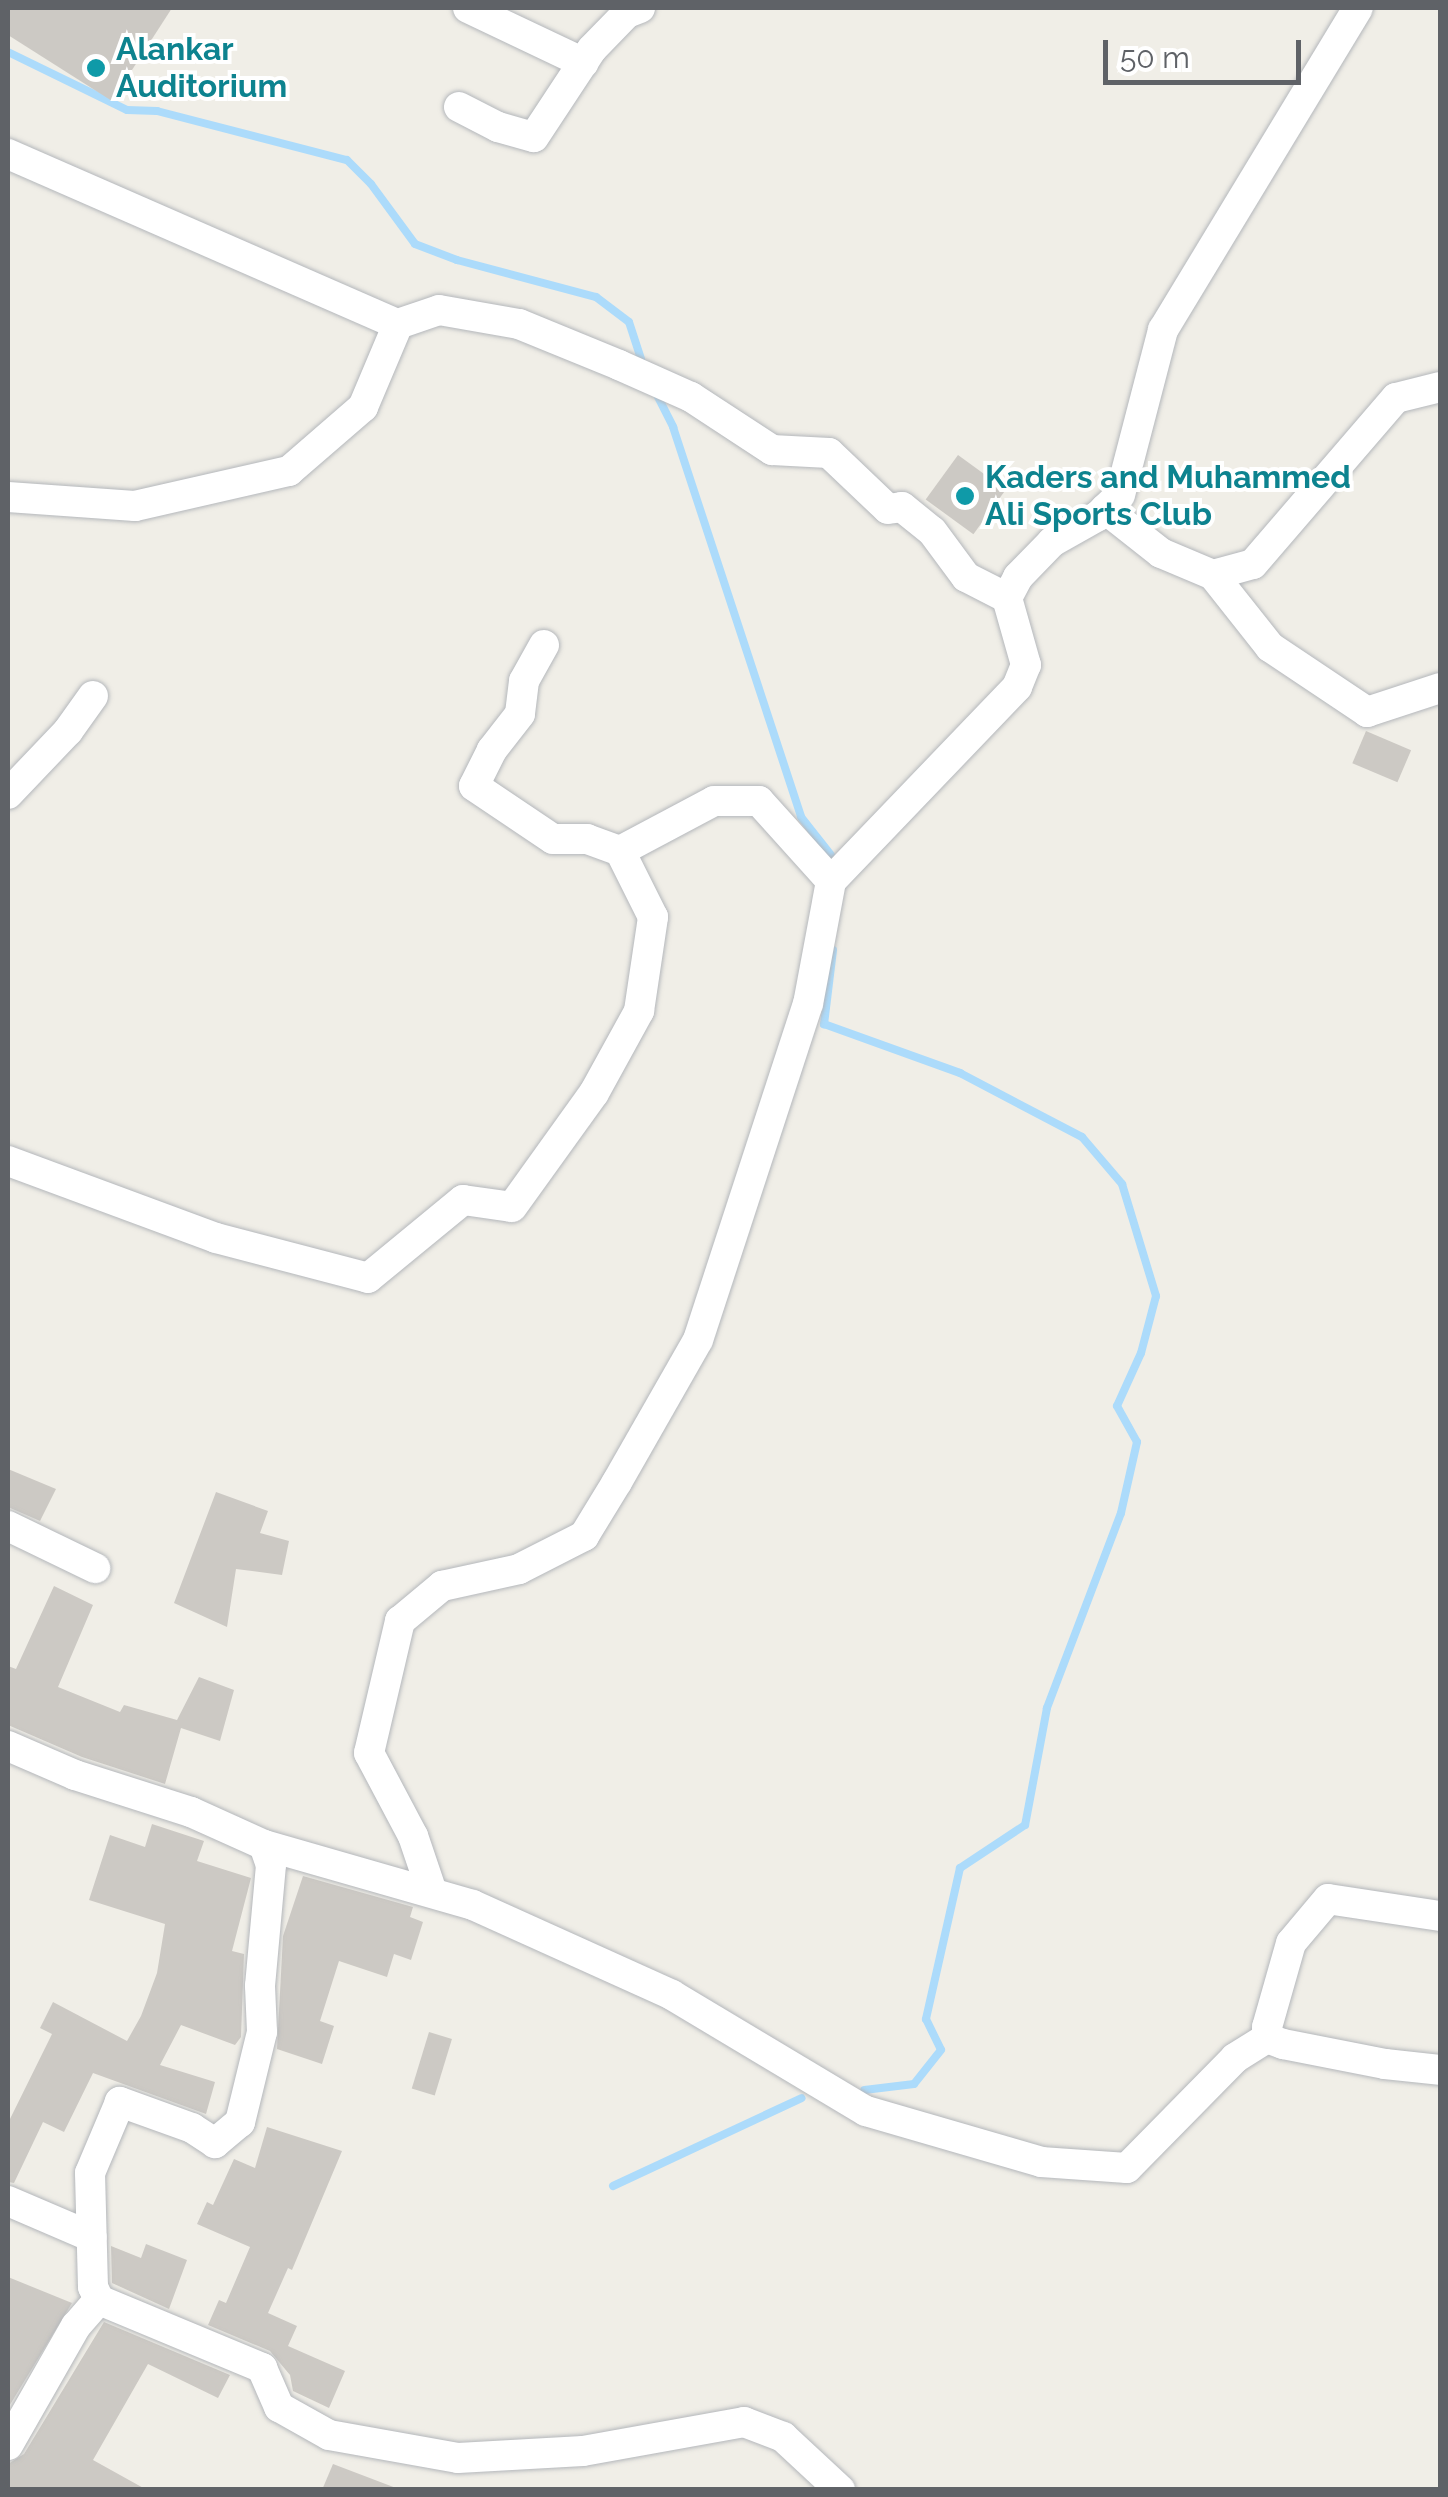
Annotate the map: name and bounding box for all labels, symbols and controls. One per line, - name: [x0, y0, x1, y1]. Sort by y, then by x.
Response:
- scale bar: [1108, 20, 1306, 82]
- place label: Alankar Auditorium: [116, 31, 287, 106]
- text: 50 m: [1120, 40, 1190, 75]
- marker: Alankar Auditorium: [85, 57, 107, 79]
- place label: Kaders and Muhammed Ali Sports Club: [985, 459, 1351, 534]
- marker: Kaders and Muhammed Ali Sports Club: [954, 485, 976, 507]

